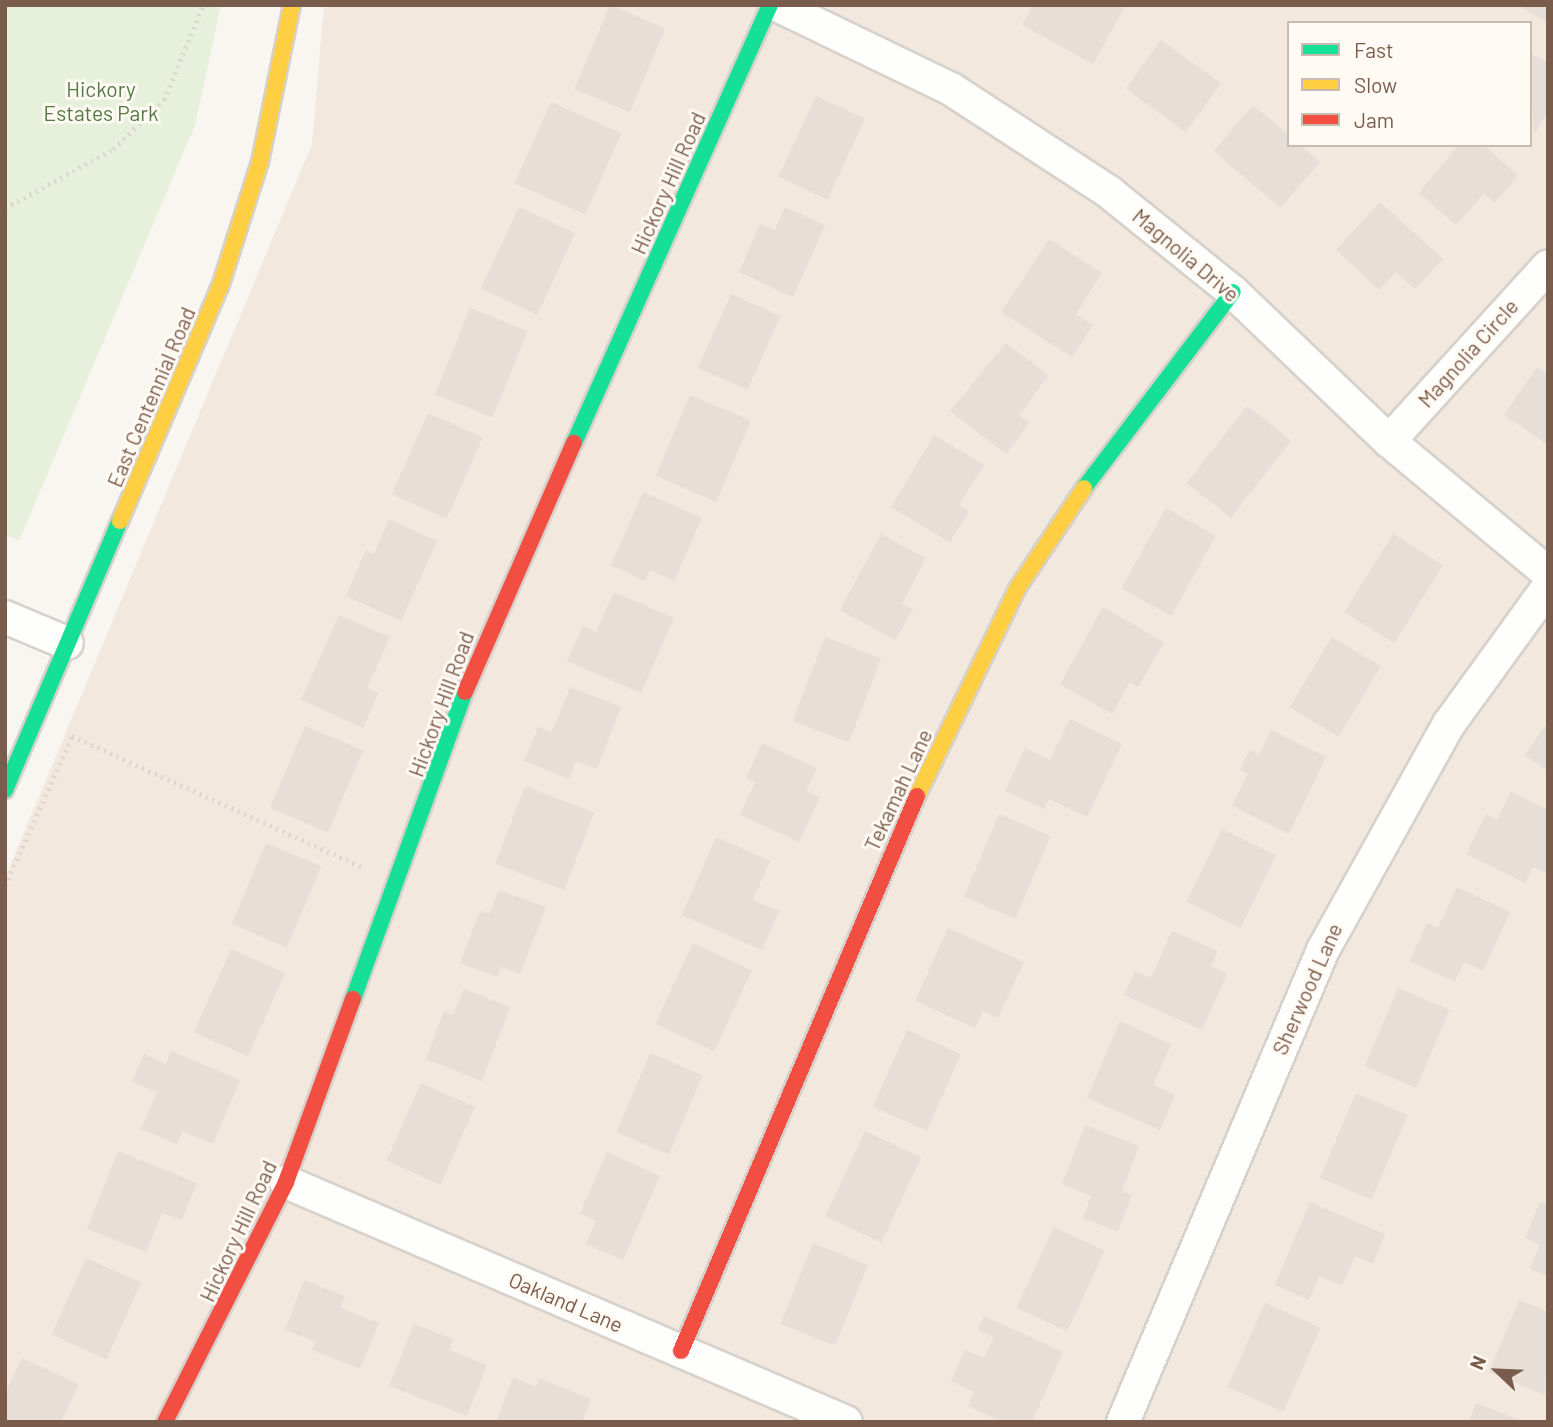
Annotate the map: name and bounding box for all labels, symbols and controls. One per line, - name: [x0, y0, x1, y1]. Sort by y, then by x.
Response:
- legend: [1287, 21, 1532, 147]
- text: Fast: [1354, 37, 1394, 62]
- text: Slow: [1354, 72, 1397, 97]
- park label: Hickory Estates Park: [44, 76, 158, 126]
- text: Jam: [1354, 107, 1394, 132]
- street label: Hickory Hill Road: [625, 108, 711, 258]
- street label: Magnolia Drive: [1128, 203, 1244, 307]
- street label: Magnolia Circle: [1413, 294, 1523, 412]
- street label: East Centennial Road: [102, 303, 200, 491]
- street label: Hickory Hill Road: [403, 628, 479, 780]
- street label: Tekamah Lane: [859, 725, 937, 855]
- street label: Sherwood Lane: [1267, 919, 1347, 1059]
- street label: Hickory Hill Road: [194, 1156, 282, 1306]
- street label: Oakland Lane: [505, 1267, 627, 1337]
- north arrow: [1462, 1336, 1532, 1406]
- text: N: [1464, 1352, 1490, 1373]

